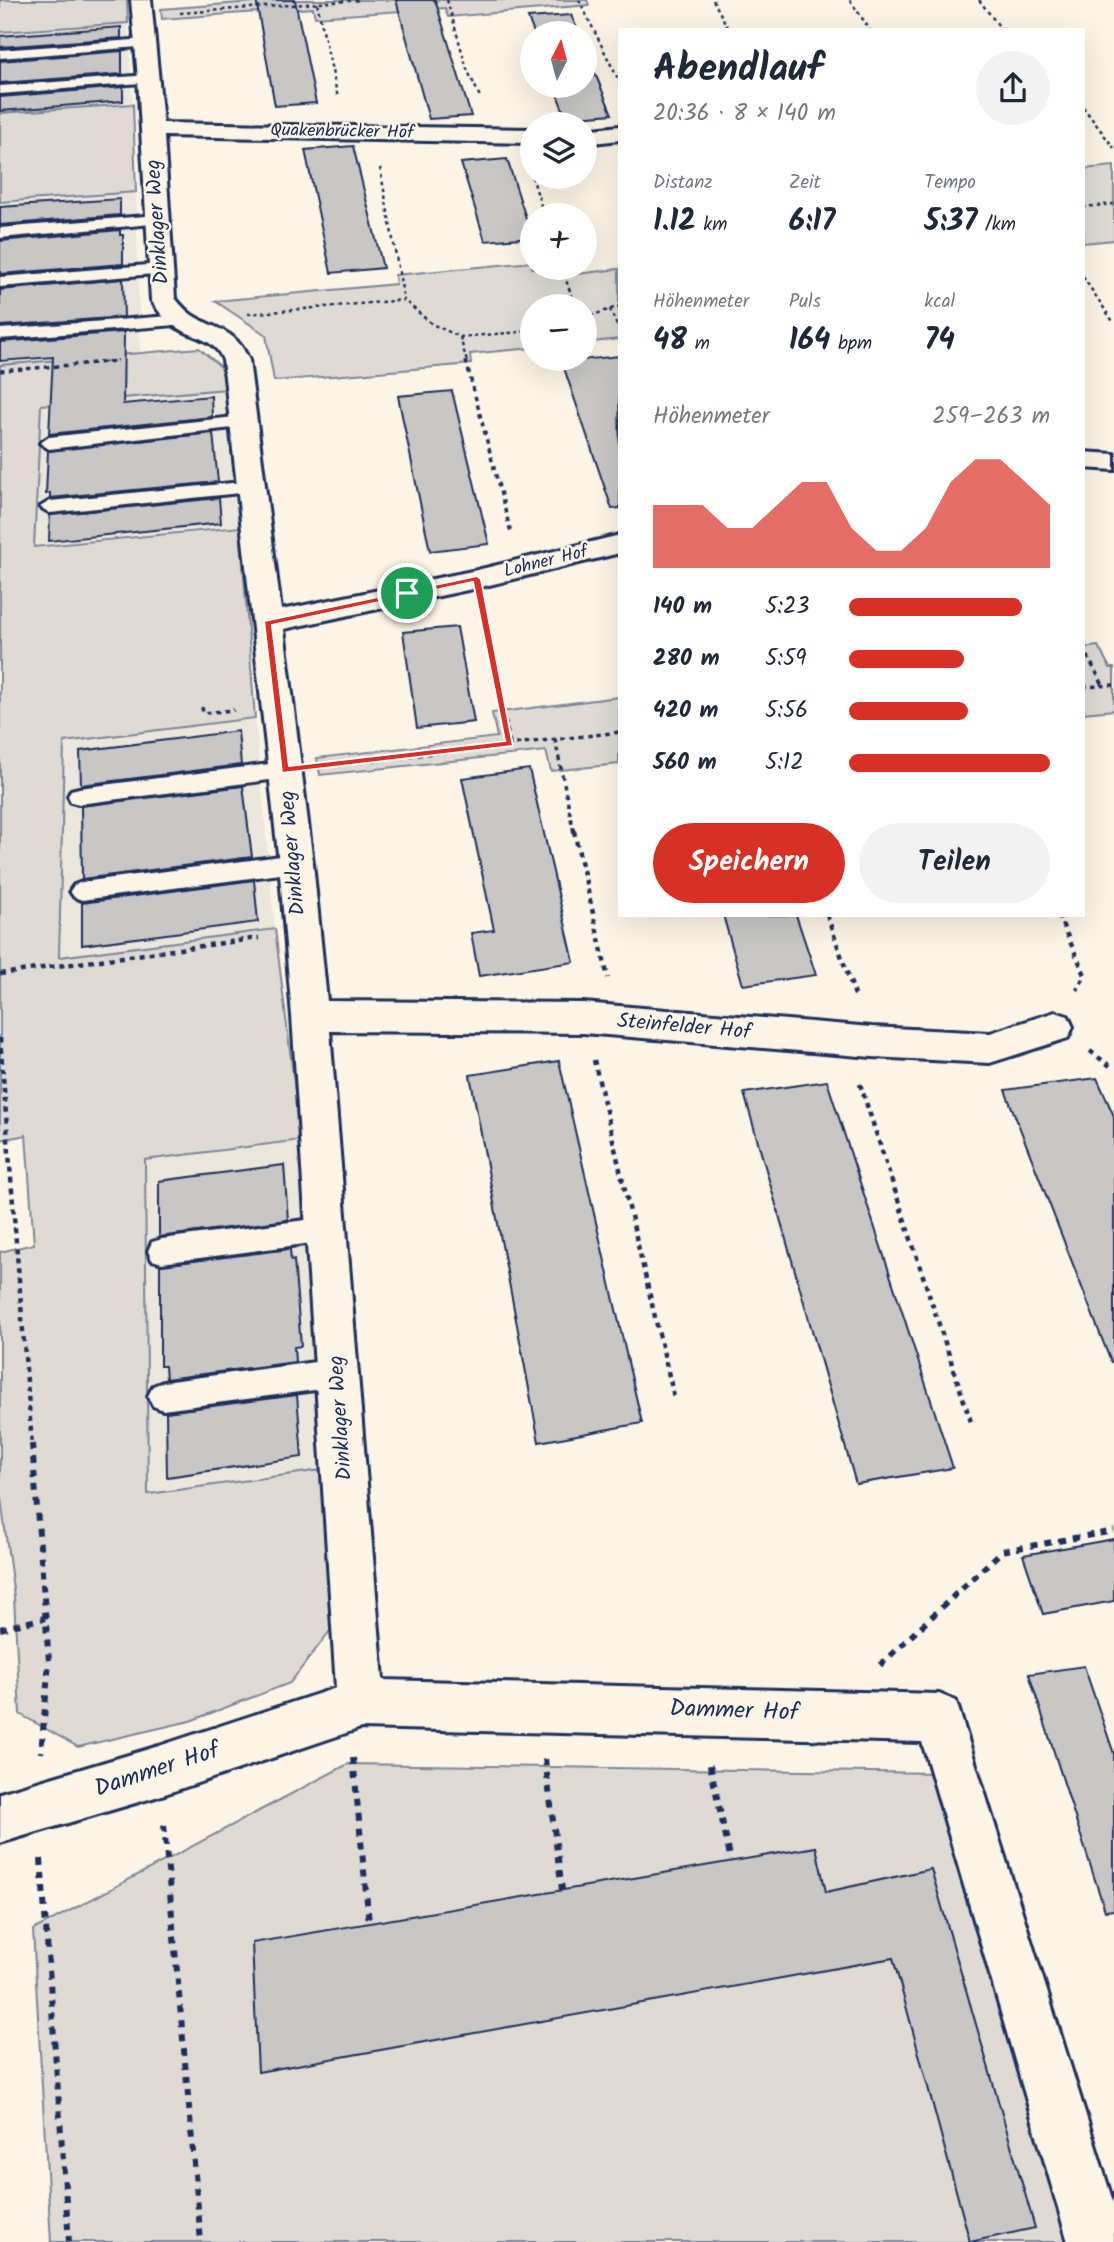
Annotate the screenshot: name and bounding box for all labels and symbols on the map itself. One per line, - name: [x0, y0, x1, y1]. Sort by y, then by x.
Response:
- north arrow: [520, 21, 597, 98]
- street label: Quakenbrücker Hof: [270, 116, 416, 148]
- street label: Dinklager Weg: [137, 158, 179, 286]
- street label: Lohner Hof: [501, 537, 593, 586]
- pin: [377, 563, 437, 623]
- street label: Dinklager Weg: [271, 789, 315, 917]
- street label: Steinfelder Hof: [616, 1005, 754, 1049]
- street label: Dinklager Weg: [320, 1354, 362, 1482]
- street label: Dammer Hof: [669, 1689, 802, 1733]
- street label: Dammer Hof: [89, 1731, 227, 1809]

